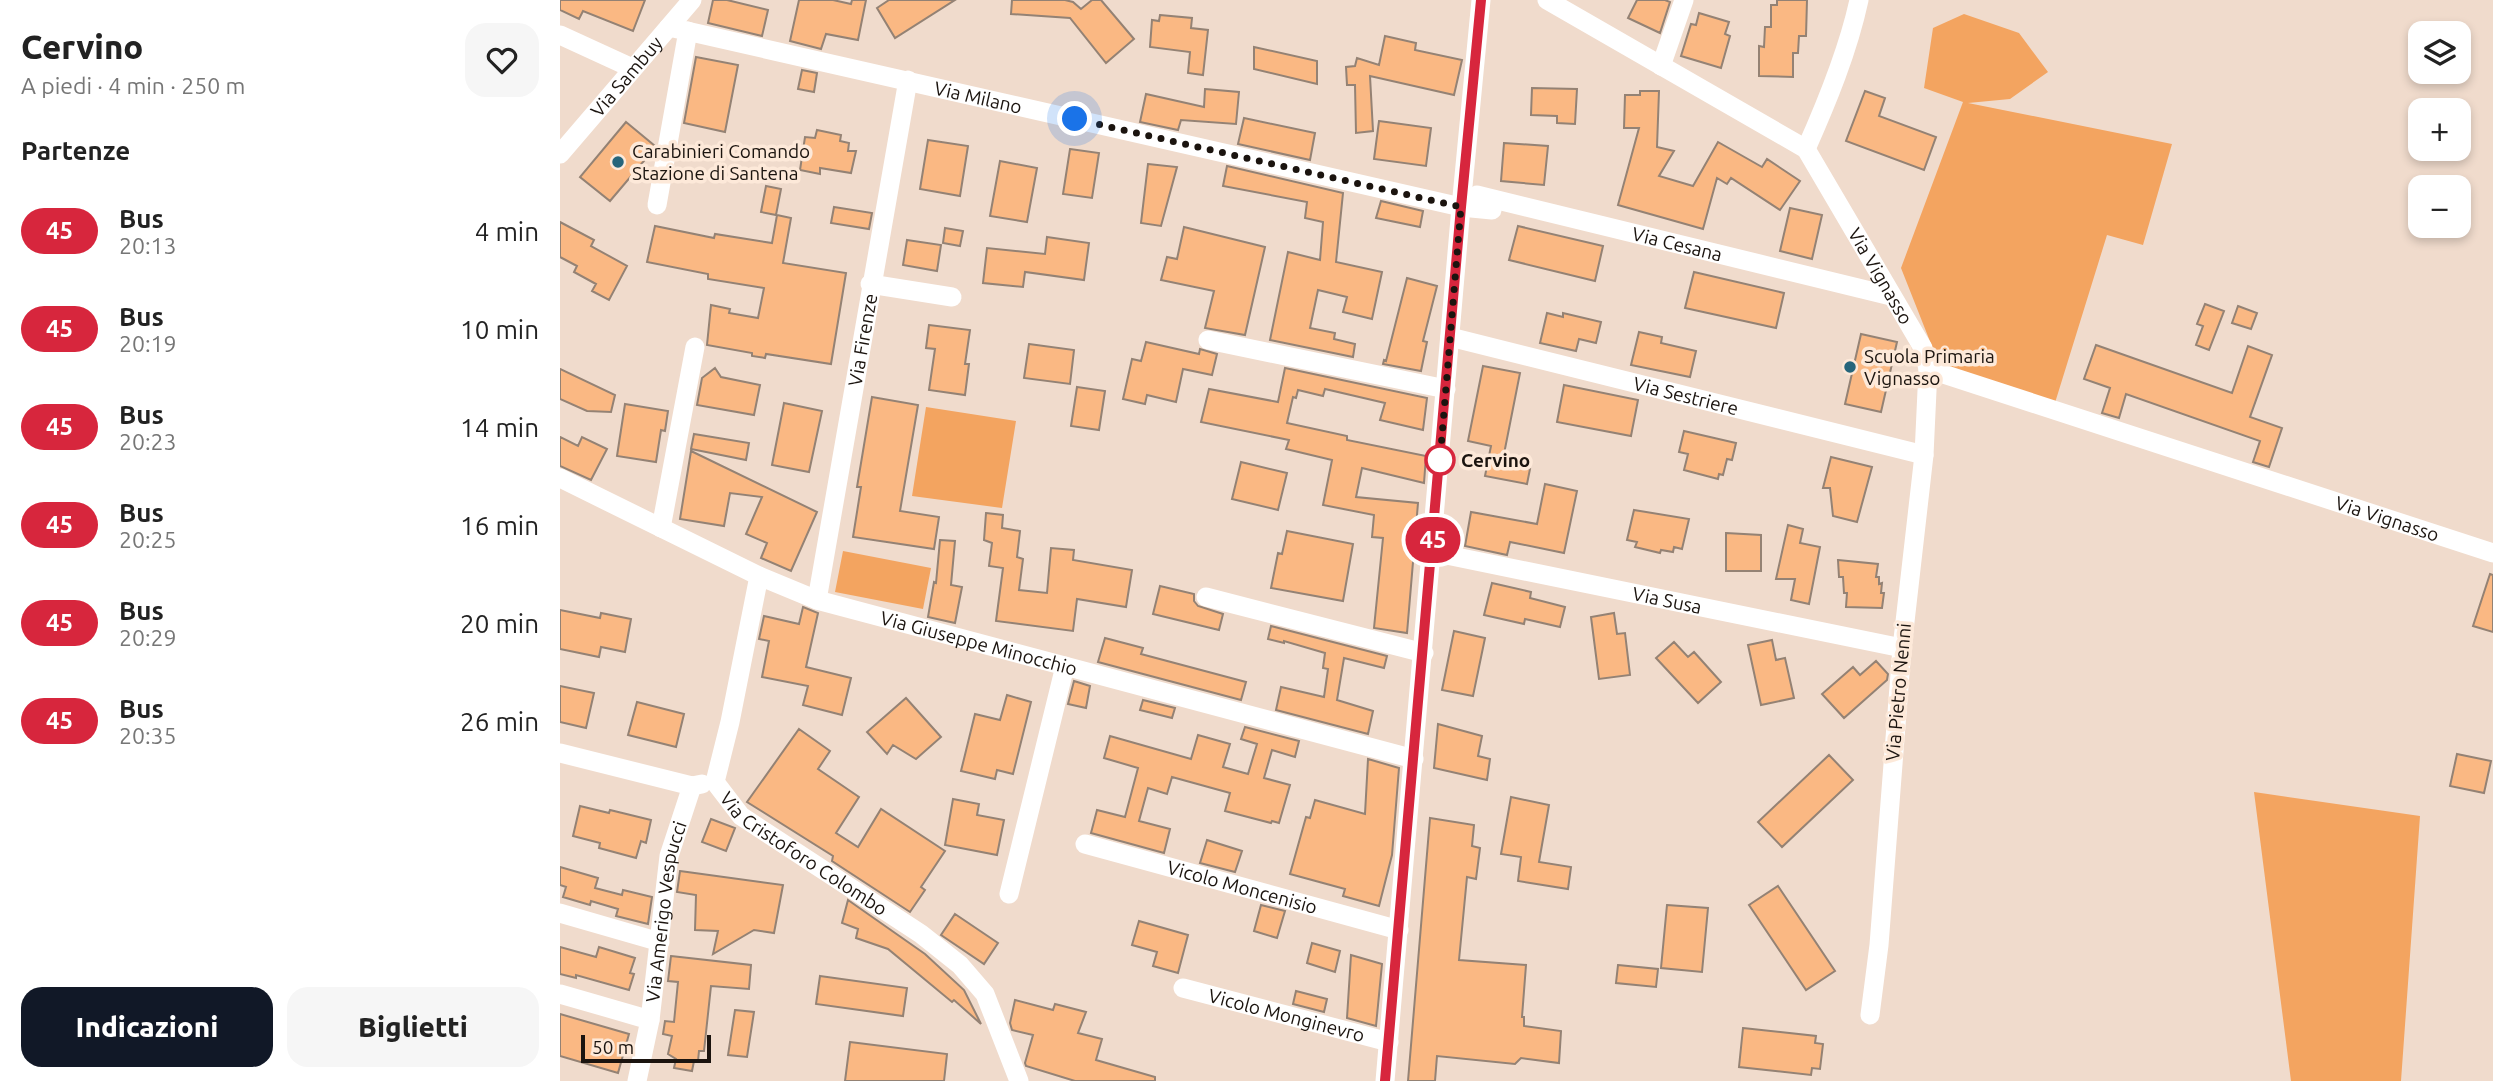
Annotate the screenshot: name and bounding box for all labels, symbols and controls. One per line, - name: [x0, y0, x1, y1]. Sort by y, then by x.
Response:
- map controls: [2408, 21, 2471, 238]
- button: layers: [2408, 21, 2471, 84]
- button: heart: [465, 23, 539, 97]
- text: Cervino: [21, 28, 143, 65]
- street label: Via Sambuy: [586, 32, 667, 121]
- text: A piedi · 4 min · 250 m: [21, 73, 245, 98]
- street label: Via Milano: [932, 77, 1024, 118]
- button: +: [2408, 98, 2471, 161]
- your location: [1057, 101, 1092, 136]
- text: Partenze: [21, 136, 130, 165]
- place label: Carabinieri Comando Stazione di Santena: [632, 140, 810, 184]
- marker: Carabinieri Comando Stazione di Santena: [610, 154, 626, 170]
- button: −: [2408, 175, 2471, 238]
- text: Bus: [119, 204, 164, 233]
- text: 45: [46, 217, 73, 244]
- text: 4 min: [475, 217, 539, 246]
- street label: Via Cesana: [1630, 222, 1725, 265]
- street label: Via Vignasso: [1844, 224, 1917, 328]
- text: 20:13: [119, 233, 177, 258]
- street label: Via Firenze: [844, 292, 881, 388]
- text: Bus: [119, 302, 164, 331]
- text: 45: [46, 315, 73, 342]
- text: 10 min: [460, 315, 539, 344]
- text: 20:19: [119, 331, 177, 356]
- place label: Scuola Primaria Vignasso: [1864, 345, 1995, 389]
- marker: Scuola Primaria Vignasso: [1842, 359, 1858, 375]
- street label: Via Sestriere: [1631, 372, 1741, 419]
- text: Bus: [119, 400, 164, 429]
- text: 45: [46, 413, 73, 440]
- text: 14 min: [460, 413, 539, 442]
- text: 20:23: [119, 429, 177, 454]
- marker: Cervino: [1425, 445, 1455, 475]
- place label: Cervino: [1461, 449, 1530, 471]
- street label: Via Vignasso: [2333, 491, 2442, 546]
- text: Bus: [119, 498, 164, 527]
- text: 45: [46, 511, 73, 538]
- text: 16 min: [460, 511, 539, 540]
- line badge: 45: [1402, 517, 1464, 563]
- text: 45: [1419, 526, 1447, 553]
- text: 20:25: [119, 527, 177, 552]
- street label: Via Susa: [1630, 582, 1704, 618]
- text: Bus: [119, 596, 164, 625]
- street label: Via Giuseppe Minocchio: [878, 606, 1080, 680]
- text: 45: [46, 609, 73, 636]
- text: 20 min: [460, 609, 539, 638]
- street label: Via Pietro Nenni: [1881, 622, 1915, 762]
- text: 20:29: [119, 625, 177, 650]
- text: Bus: [119, 694, 164, 723]
- text: 45: [46, 707, 73, 734]
- text: 26 min: [460, 707, 539, 736]
- text: 20:35: [119, 723, 177, 748]
- street label: Via Cristoforo Colombo: [715, 787, 891, 920]
- street label: Via Amerigo Vespucci: [641, 818, 691, 1003]
- street label: Vicolo Moncenisio: [1165, 856, 1320, 918]
- street label: Vicolo Monginevro: [1206, 984, 1367, 1046]
- button: Indicazioni: [21, 987, 273, 1067]
- button: Biglietti: [287, 987, 539, 1067]
- scale bar: [581, 1032, 710, 1064]
- text: 50 m: [592, 1036, 634, 1058]

